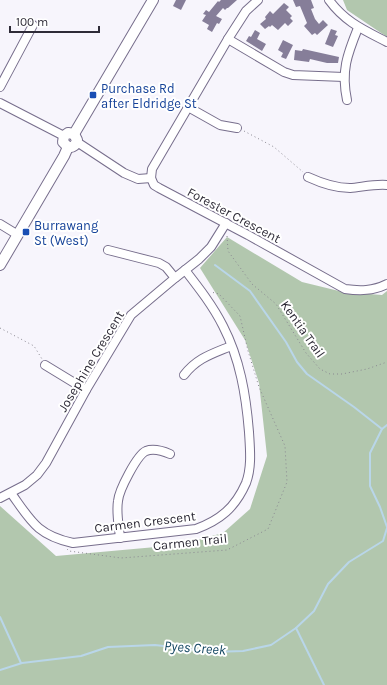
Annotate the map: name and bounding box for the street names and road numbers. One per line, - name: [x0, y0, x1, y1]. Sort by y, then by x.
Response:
- street label: Forester Crescent: [185, 184, 283, 246]
- street label: Kentia Trail: [278, 298, 328, 360]
- street label: Josephine Crescent: [55, 308, 127, 414]
- street label: Carmen Crescent: [94, 508, 197, 536]
- street label: Carmen Trail: [152, 531, 228, 553]

